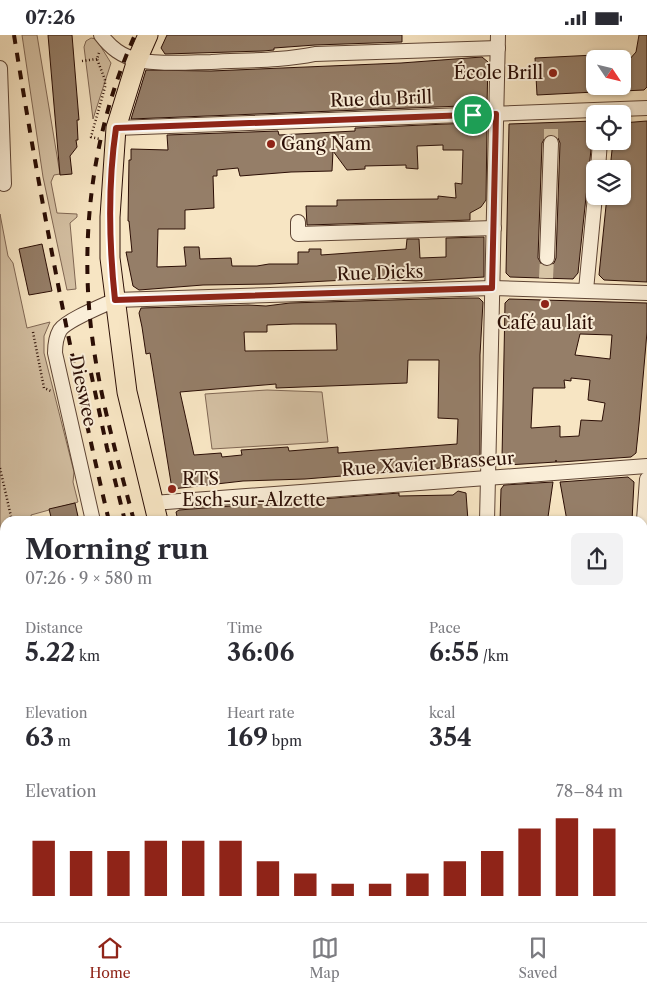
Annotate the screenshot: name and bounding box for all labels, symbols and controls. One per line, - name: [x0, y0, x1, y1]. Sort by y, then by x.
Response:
- text: 07:26: [25, 6, 75, 29]
- north arrow: [586, 50, 631, 95]
- map controls: [586, 50, 631, 205]
- place label: École Brill: [454, 61, 543, 84]
- marker: École Brill: [547, 67, 559, 79]
- street label: Rue du Brill: [330, 86, 432, 112]
- pin: [452, 94, 494, 136]
- icon: arrive: [459, 101, 487, 129]
- button: locate: [586, 105, 631, 150]
- place label: Gang Nam: [281, 133, 371, 155]
- marker: Gang Nam: [265, 138, 277, 150]
- button: layers: [586, 160, 631, 205]
- street label: Rue Dicks: [336, 260, 424, 286]
- marker: Café au lait: [539, 298, 551, 310]
- place label: Café au lait: [497, 312, 594, 334]
- street label: Dieswee: [65, 353, 101, 429]
- street label: Rue Xavier Brasseur: [341, 447, 516, 481]
- place label: RTS Esch-sur-Alzette: [182, 468, 326, 511]
- marker: RTS Esch-sur-Alzette: [166, 483, 178, 495]
- text: Morning run: [25, 532, 209, 566]
- button: share: [571, 533, 623, 585]
- text: 07:26 · 9 × 580 m: [25, 568, 152, 588]
- text: Distance: [25, 619, 83, 637]
- text: Time: [227, 619, 262, 637]
- text: Pace: [429, 619, 461, 637]
- text: 5.22: [25, 637, 75, 668]
- text: 36:06: [227, 637, 294, 668]
- text: 6:55: [429, 637, 479, 668]
- text: km: [75, 647, 100, 665]
- text: /km: [479, 647, 509, 665]
- text: Elevation: [25, 704, 88, 722]
- text: Heart rate: [227, 704, 294, 722]
- text: kcal: [429, 704, 455, 722]
- text: 63: [25, 722, 54, 753]
- text: 169: [227, 722, 268, 753]
- text: 354: [429, 722, 472, 753]
- text: m: [54, 732, 71, 750]
- text: bpm: [268, 732, 302, 750]
- text: Elevation: [25, 781, 96, 801]
- text: 78–84 m: [556, 781, 623, 801]
- tab: Home: [89, 934, 131, 982]
- tab: Map: [310, 934, 340, 982]
- tab: Saved: [519, 934, 557, 982]

